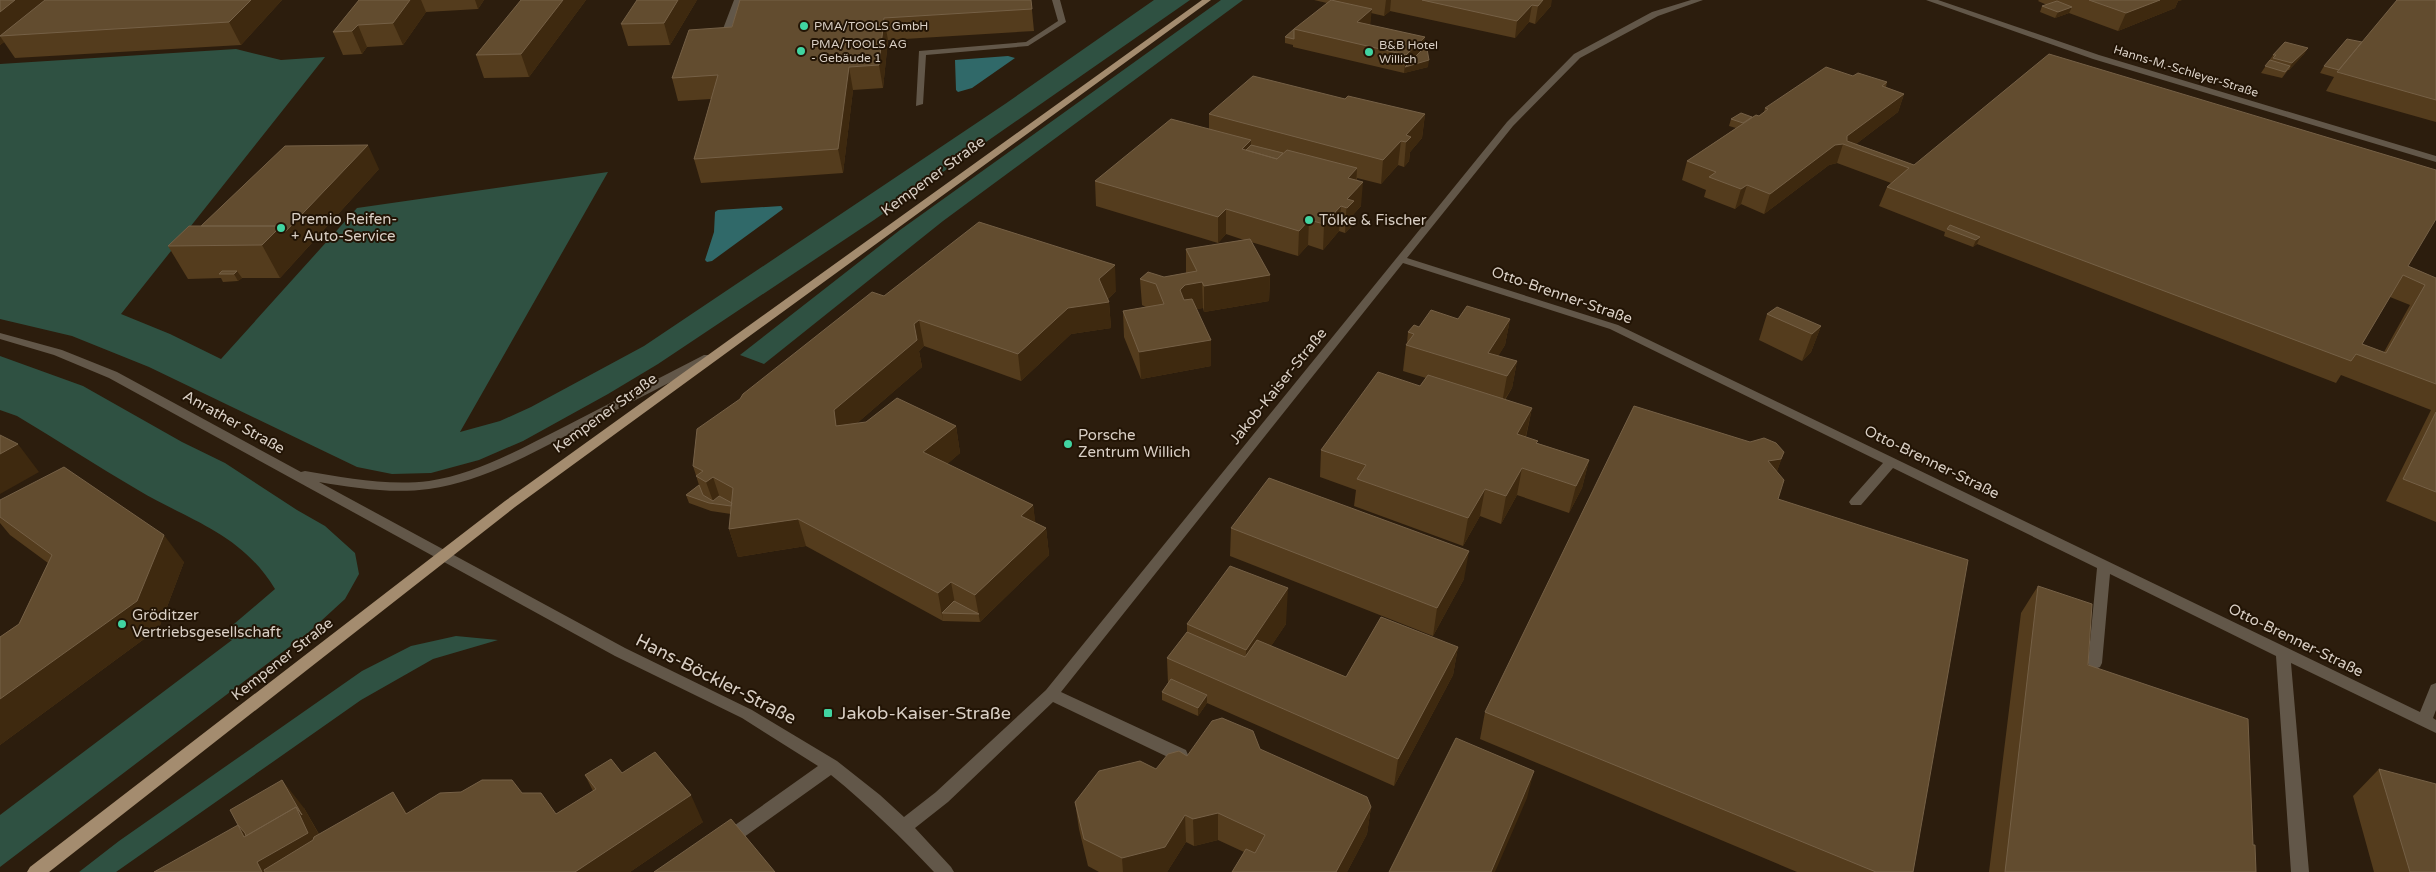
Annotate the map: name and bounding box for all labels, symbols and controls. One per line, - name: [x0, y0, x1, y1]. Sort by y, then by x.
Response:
- place label: PMA/TOOLS GmbH: [814, 19, 928, 33]
- marker: PMA/TOOLS GmbH: [798, 20, 810, 32]
- place label: PMA/TOOLS AG - Gebäude 1: [811, 37, 907, 65]
- place label: B&B Hotel Willich: [1379, 38, 1438, 66]
- street label: Hanns-M.-Schleyer-Straße: [2112, 42, 2260, 100]
- marker: PMA/TOOLS AG - Gebäude 1: [795, 45, 807, 57]
- marker: B&B Hotel Willich: [1363, 46, 1375, 58]
- street label: Kempener Straße: [878, 132, 988, 220]
- place label: Premio Reifen- + Auto-Service: [291, 210, 397, 245]
- place label: Tölke & Fischer: [1319, 211, 1427, 229]
- marker: Tölke & Fischer: [1303, 214, 1315, 226]
- marker: Premio Reifen- + Auto-Service: [275, 222, 287, 234]
- street label: Otto-Brenner-Straße: [1489, 262, 1635, 328]
- street label: Jakob-Kaiser-Straße: [1226, 324, 1330, 448]
- street label: Kempener Straße: [550, 369, 660, 457]
- street label: Anrather Straße: [180, 387, 288, 457]
- street label: Otto-Brenner-Straße: [1862, 422, 2002, 502]
- place label: Porsche Zentrum Willich: [1078, 426, 1190, 461]
- marker: Porsche Zentrum Willich: [1062, 438, 1074, 450]
- street label: Otto-Brenner-Straße: [2226, 600, 2366, 680]
- place label: Gröditzer Vertriebsgesellschaft: [132, 606, 281, 641]
- street label: Kempener Straße: [228, 614, 336, 704]
- marker: Gröditzer Vertriebsgesellschaft: [116, 618, 128, 630]
- street label: Hans-Böckler-Straße: [632, 629, 800, 729]
- place label: Jakob-Kaiser-Straße: [838, 702, 1011, 724]
- marker: Jakob-Kaiser-Straße: [822, 707, 834, 719]

